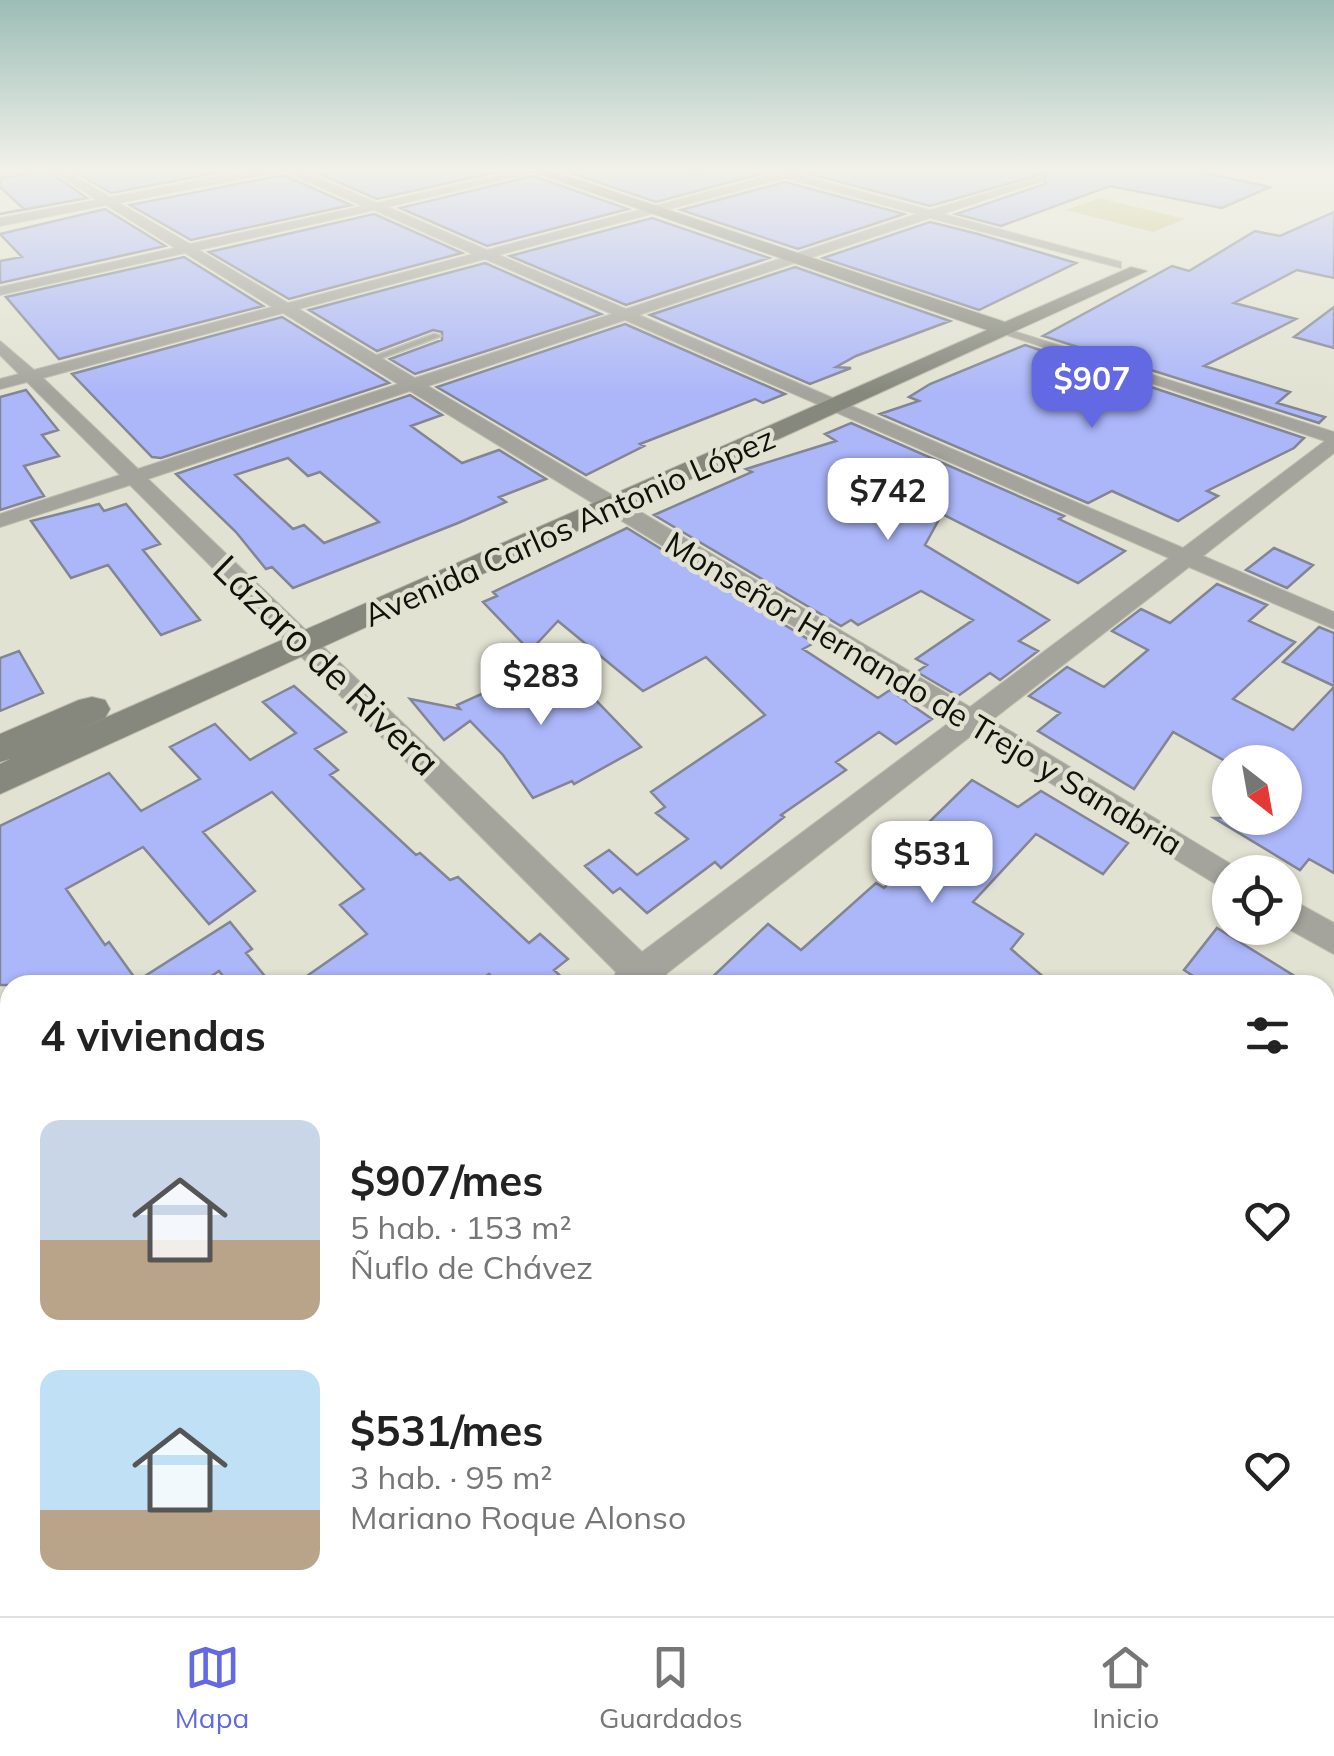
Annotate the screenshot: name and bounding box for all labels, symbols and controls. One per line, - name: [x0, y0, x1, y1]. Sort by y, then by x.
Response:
- pin: $907: [1033, 346, 1151, 431]
- text: $907: [1054, 358, 1130, 398]
- street label: Avenida Carlos Antonio López: [357, 417, 781, 635]
- pin: $742: [829, 458, 947, 543]
- text: $742: [850, 470, 926, 510]
- street label: Monseñor Hernando de Trejo y Sanabria: [658, 522, 1190, 864]
- street label: Lázaro de Rivera: [204, 545, 450, 785]
- pin: $283: [482, 643, 600, 728]
- text: $283: [503, 655, 579, 695]
- north arrow: [1212, 745, 1302, 835]
- map controls: [1212, 745, 1302, 945]
- pin: $531: [873, 821, 991, 906]
- text: $531: [894, 833, 970, 873]
- button: locate: [1212, 855, 1302, 945]
- icon: filters: [1240, 1008, 1295, 1063]
- text: 4 viviendas: [40, 1009, 266, 1062]
- text: $907/mes: [350, 1154, 543, 1207]
- icon: home: [120, 1160, 240, 1280]
- icon: heart: [1240, 1193, 1295, 1248]
- text: 5 hab. · 153 m²: [350, 1207, 572, 1247]
- text: Ñuflo de Chávez: [350, 1247, 593, 1287]
- text: $531/mes: [350, 1404, 543, 1457]
- icon: home: [120, 1410, 240, 1530]
- icon: heart: [1240, 1443, 1295, 1498]
- text: 3 hab. · 95 m²: [350, 1457, 552, 1497]
- text: Mariano Roque Alonso: [350, 1497, 686, 1537]
- tab: Mapa: [175, 1640, 249, 1735]
- tab: Guardados: [599, 1640, 743, 1735]
- tab: Inicio: [1092, 1640, 1159, 1735]

